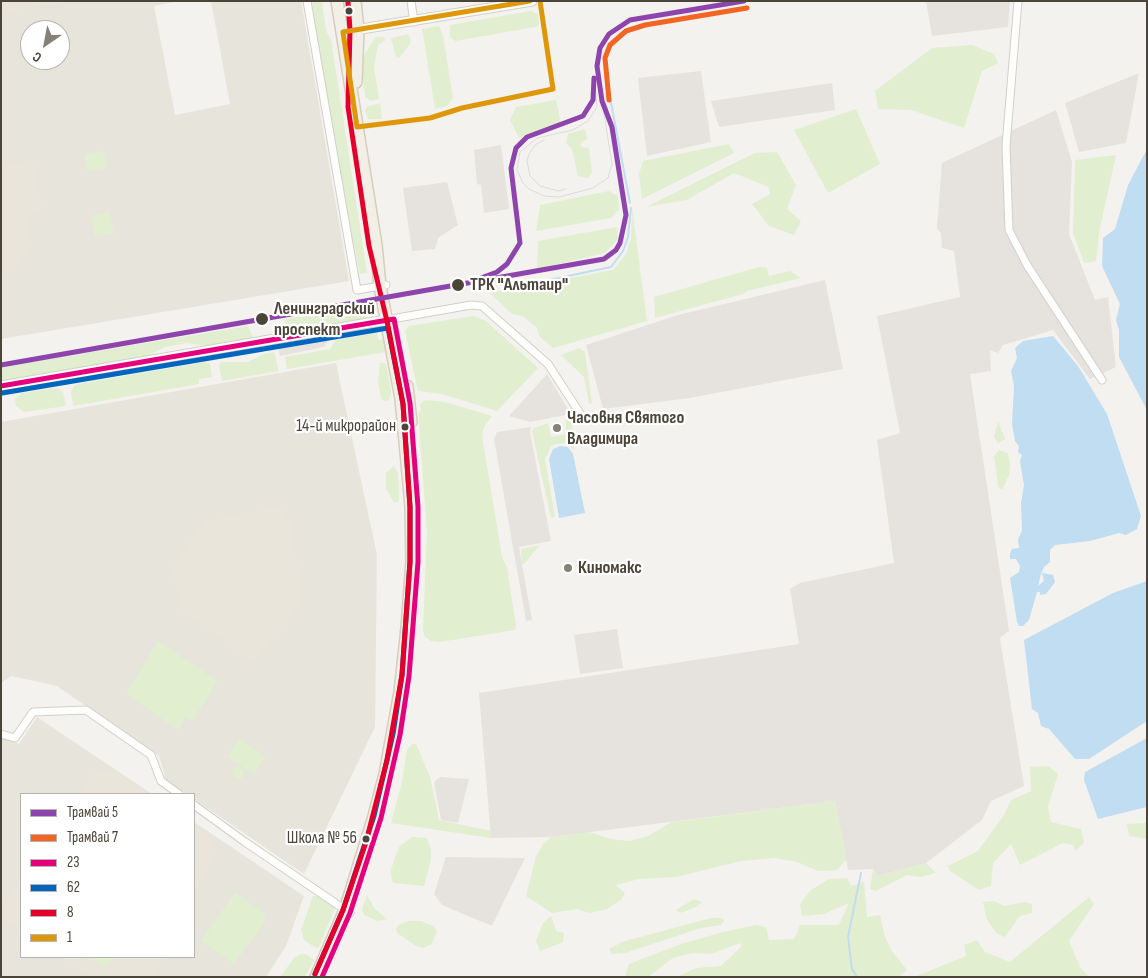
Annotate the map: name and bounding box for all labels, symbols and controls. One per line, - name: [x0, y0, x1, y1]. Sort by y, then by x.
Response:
- unlabelled marker: [344, 6, 354, 16]
- north arrow: [20, 20, 70, 70]
- text: С: [29, 48, 45, 66]
- place label: ТРК "Альтаир": [470, 274, 568, 296]
- marker: ТРК "Альтаир": [450, 277, 466, 293]
- place label: Ленинградский проспект: [274, 298, 375, 340]
- marker: Ленинградский проспект: [254, 311, 270, 327]
- place label: Часовня Святого Владимира: [567, 407, 684, 449]
- place label: 14-й микрорайон: [296, 417, 396, 437]
- marker: 14-й микрорайон: [400, 422, 410, 432]
- marker: Часовня Святого Владимира: [551, 422, 563, 434]
- place label: Киномакс: [578, 557, 642, 579]
- marker: Киномакс: [562, 562, 574, 574]
- legend: [20, 793, 195, 958]
- text: Трамвай 5: [67, 803, 118, 822]
- text: Трамвай 7: [67, 828, 118, 847]
- place label: Школа № 56: [287, 829, 357, 849]
- marker: Школа № 56: [361, 834, 371, 844]
- text: 23: [67, 853, 80, 872]
- text: 62: [67, 878, 80, 897]
- text: 8: [67, 903, 74, 922]
- text: 1: [67, 928, 72, 947]

